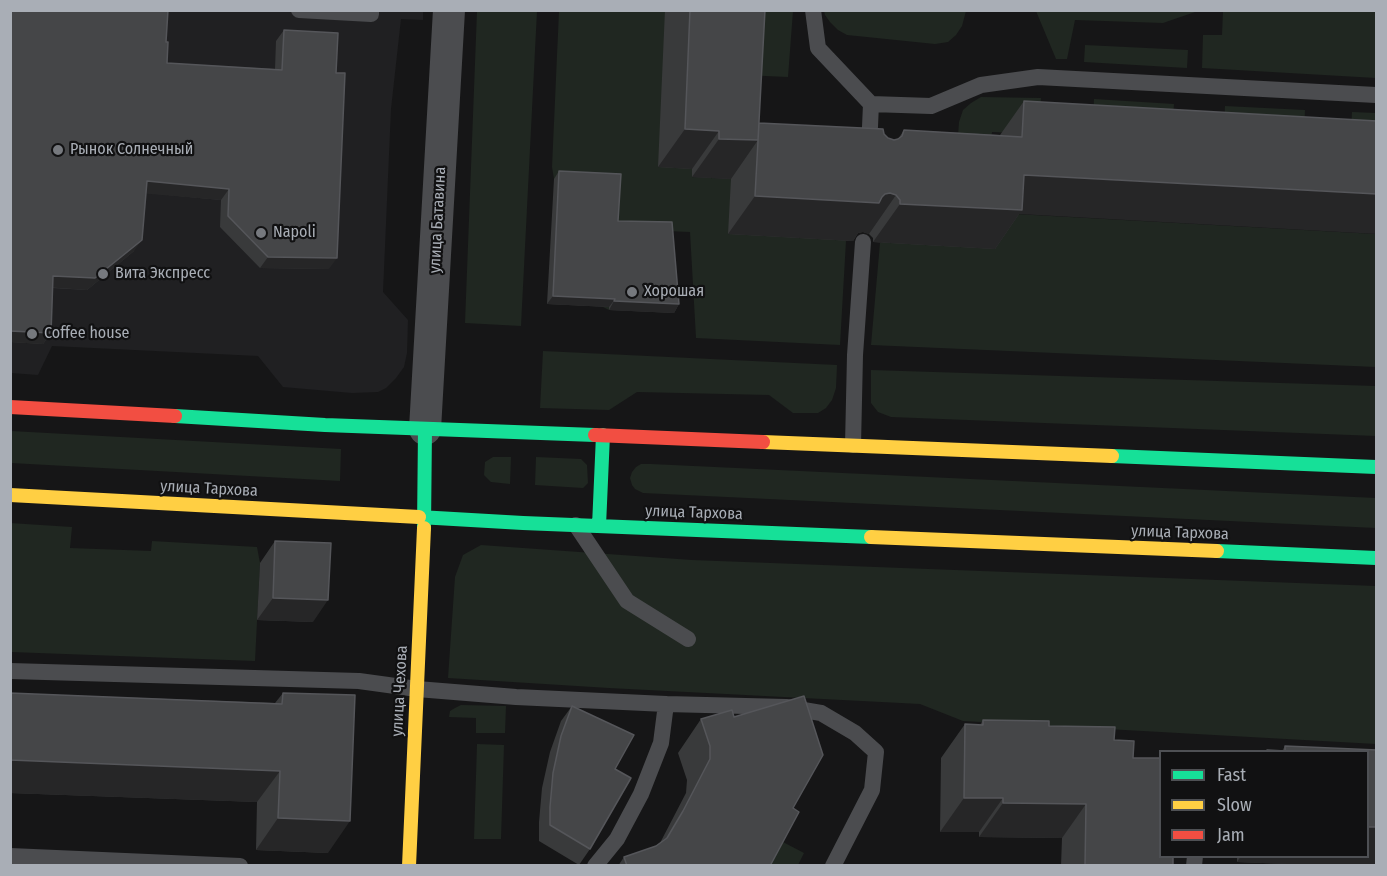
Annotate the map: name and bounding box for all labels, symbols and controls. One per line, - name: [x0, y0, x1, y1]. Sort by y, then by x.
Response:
- place label: Рынок Солнечный: [70, 140, 193, 160]
- marker: Рынок Солнечный: [51, 143, 65, 157]
- street label: улица Батавина: [426, 166, 450, 274]
- place label: Napoli: [273, 223, 316, 243]
- marker: Napoli: [254, 226, 268, 240]
- place label: Вита Экспресс: [115, 264, 210, 284]
- marker: Вита Экспресс: [96, 267, 110, 281]
- place label: Хорошая: [644, 282, 704, 302]
- marker: Хорошая: [625, 285, 639, 299]
- place label: Coffee house: [44, 324, 129, 344]
- marker: Coffee house: [25, 327, 39, 341]
- street label: улица Тархова: [160, 477, 258, 501]
- street label: улица Тархова: [645, 502, 743, 524]
- street label: улица Тархова: [1131, 522, 1229, 544]
- street label: улица Чехова: [388, 645, 412, 737]
- legend: [1159, 750, 1369, 858]
- text: Fast: [1217, 764, 1246, 786]
- text: Slow: [1217, 794, 1252, 816]
- text: Jam: [1217, 824, 1245, 846]

